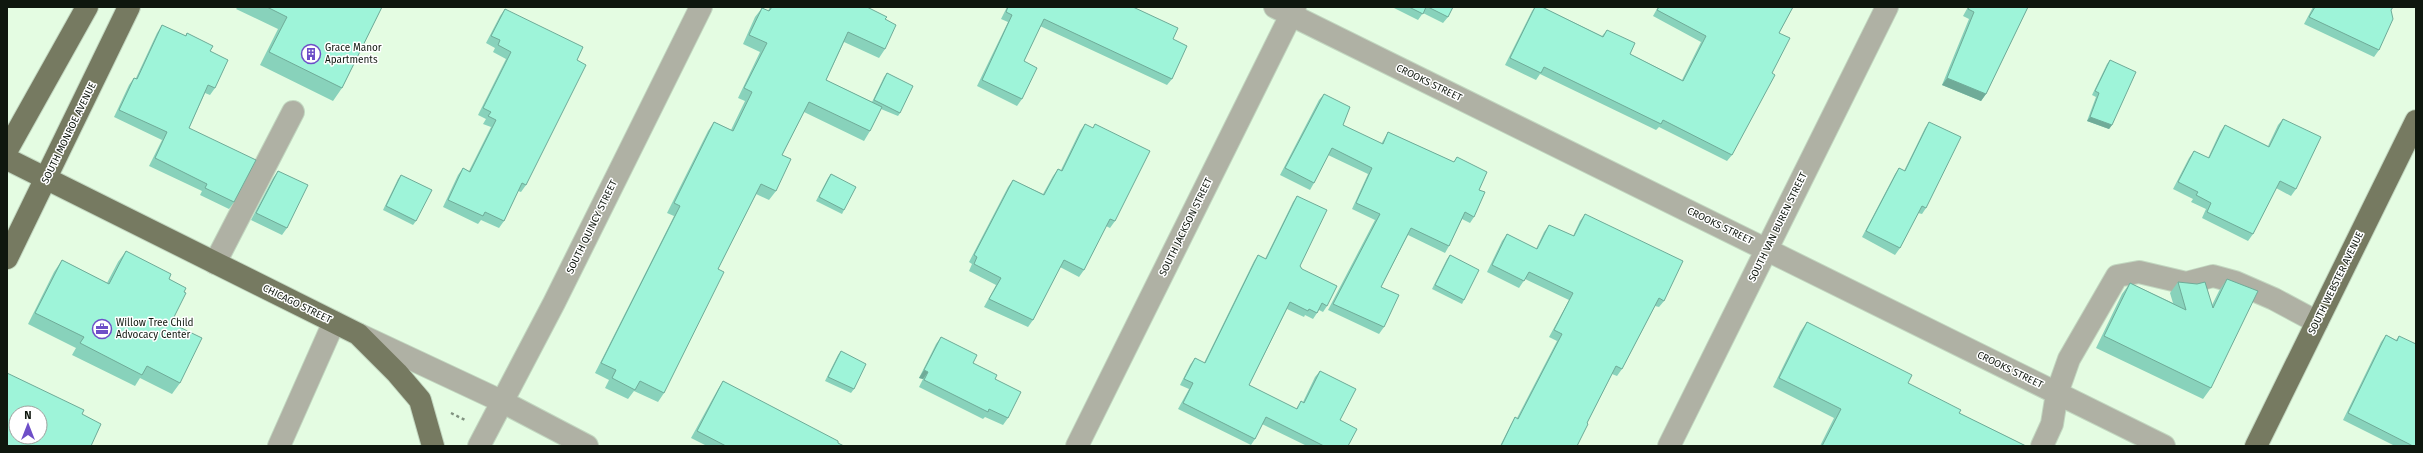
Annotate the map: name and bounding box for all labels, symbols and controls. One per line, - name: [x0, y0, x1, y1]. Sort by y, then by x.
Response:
- place label: Grace Manor Apartments: [325, 42, 382, 66]
- building icon: Grace Manor Apartments: [300, 43, 322, 65]
- street label: CROOKS STREET: [1394, 62, 1465, 104]
- street label: SOUTH MONROE AVENUE: [39, 80, 99, 186]
- street label: SOUTH VAN BUREN STREET: [1746, 170, 1810, 284]
- street label: SOUTH JACKSON STREET: [1157, 175, 1215, 278]
- street label: SOUTH QUINCY STREET: [564, 177, 620, 276]
- street label: CROOKS STREET: [1685, 205, 1756, 247]
- street label: SOUTH WEBSTER AVENUE: [2306, 230, 2366, 336]
- street label: CHICAGO STREET: [261, 282, 334, 326]
- place label: Willow Tree Child Advocacy Center: [116, 317, 194, 341]
- office icon: Willow Tree Child Advocacy Center: [91, 318, 113, 340]
- street label: CROOKS STREET: [1975, 349, 2046, 391]
- north arrow: [8, 405, 48, 445]
- text: N: [24, 409, 32, 422]

